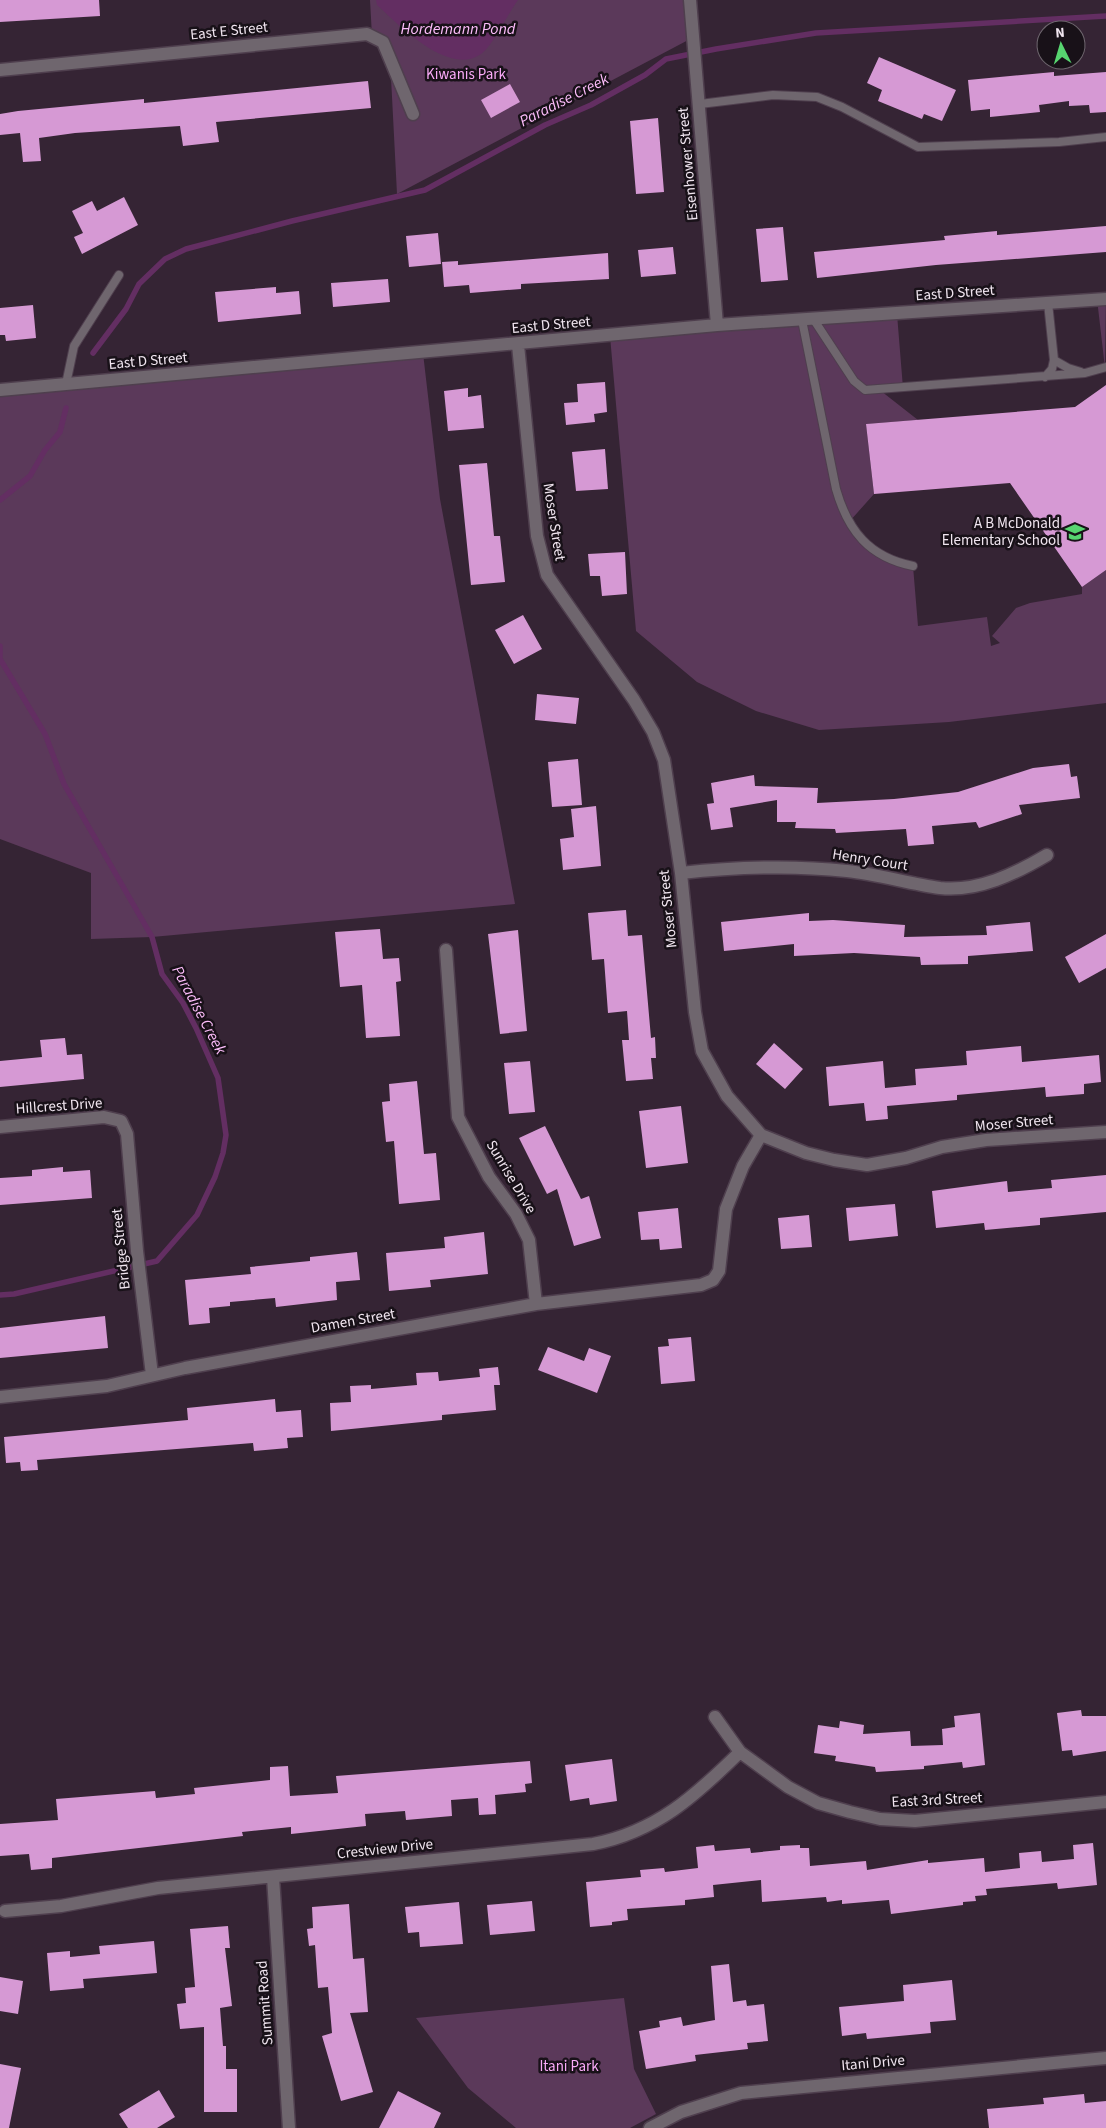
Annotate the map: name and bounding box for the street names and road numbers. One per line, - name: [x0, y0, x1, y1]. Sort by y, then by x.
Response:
- street label: East E Street: [189, 16, 269, 46]
- street label: Eisenhower Street: [673, 106, 703, 222]
- street label: East D Street: [915, 280, 995, 306]
- street label: East D Street: [511, 311, 591, 339]
- street label: East D Street: [108, 347, 188, 375]
- street label: Moser Street: [537, 482, 571, 562]
- street label: Henry Court: [831, 844, 909, 876]
- street label: Moser Street: [653, 869, 683, 949]
- street label: Hillcrest Drive: [15, 1092, 103, 1120]
- street label: Moser Street: [974, 1109, 1054, 1137]
- street label: Sunrise Drive: [481, 1136, 541, 1218]
- street label: Bridge Street: [106, 1207, 136, 1291]
- street label: Damen Street: [309, 1303, 397, 1339]
- street label: East 3rd Street: [891, 1787, 983, 1813]
- street label: Crestview Drive: [336, 1834, 434, 1864]
- street label: Summit Road: [252, 1960, 278, 2046]
- street label: Itani Drive: [840, 2050, 906, 2076]

